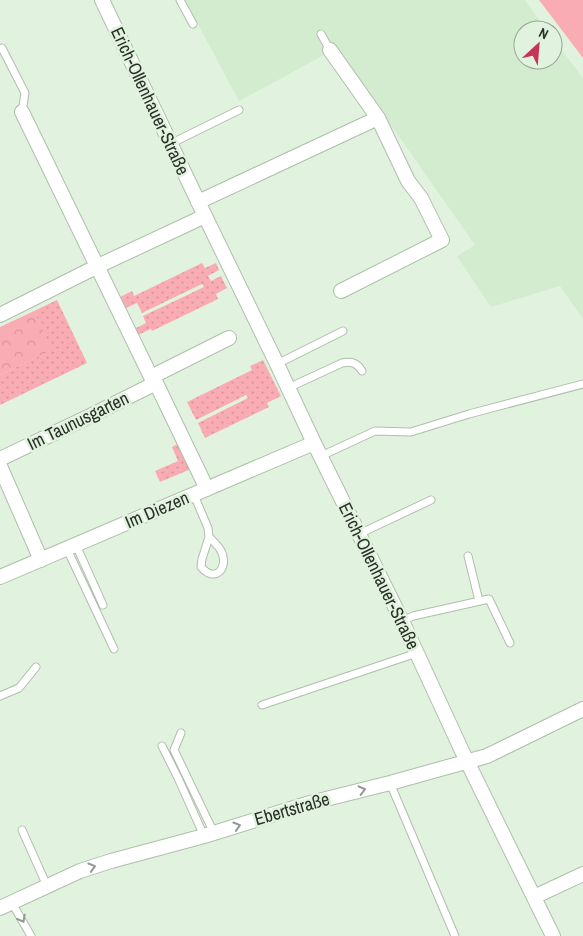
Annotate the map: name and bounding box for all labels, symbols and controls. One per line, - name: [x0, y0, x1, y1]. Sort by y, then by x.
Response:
- north arrow: [513, 20, 563, 70]
- street label: Erich-Ollenhauer-Straße: [105, 23, 196, 179]
- text: N: [536, 23, 551, 43]
- street label: Im Taunusgarten: [23, 385, 133, 456]
- street label: Im Diezen: [121, 485, 193, 534]
- street label: Erich-Ollenhauer-Straße: [333, 498, 426, 654]
- one-way arrow: [357, 785, 366, 796]
- street label: Ebertstraße: [251, 786, 332, 831]
- one-way arrow: [233, 821, 241, 831]
- one-way arrow: [87, 862, 96, 872]
- one-way arrow: [15, 914, 25, 923]

